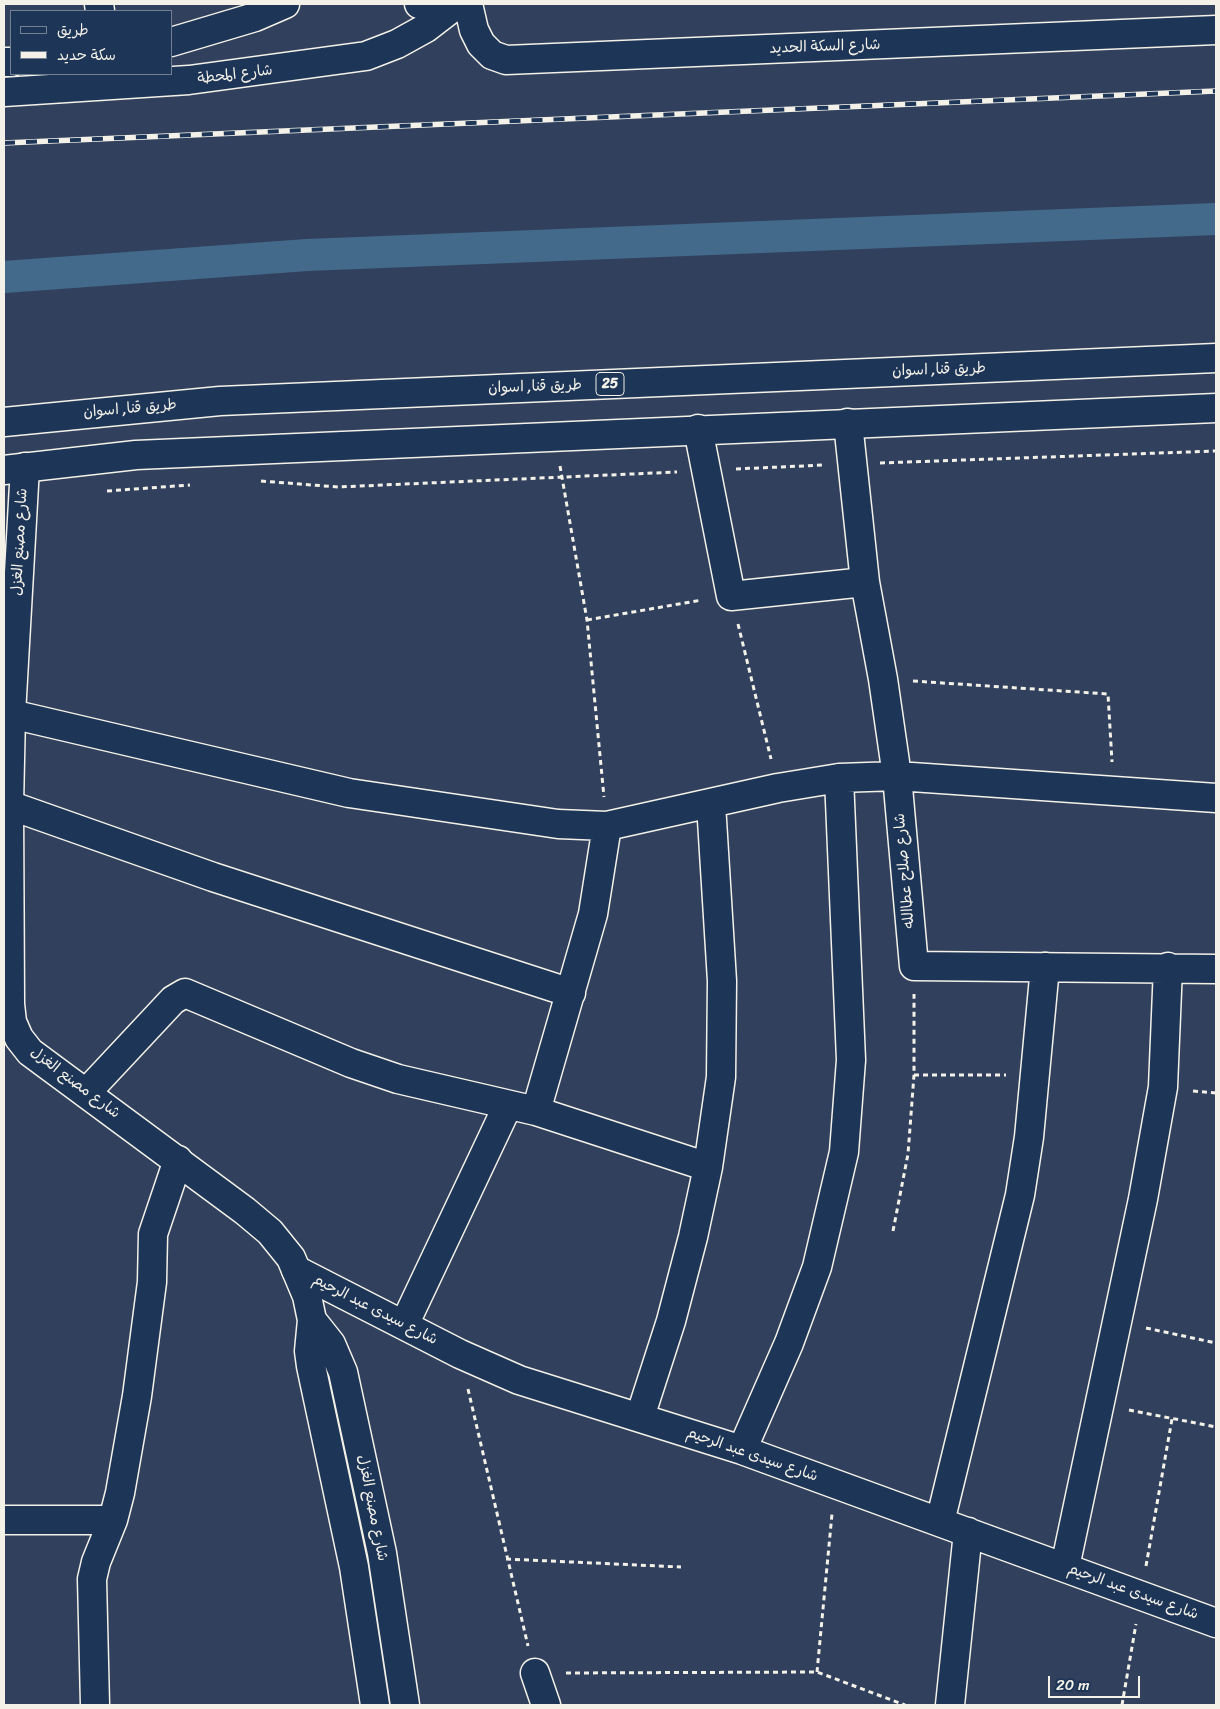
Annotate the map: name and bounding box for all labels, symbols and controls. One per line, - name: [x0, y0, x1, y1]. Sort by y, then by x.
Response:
- legend: [10, 10, 172, 75]
- text: طريق: [57, 17, 89, 43]
- street label: شارع السكة الحديد: [769, 36, 881, 58]
- text: سكة حديد: [57, 42, 116, 68]
- street label: شارع المحطة: [196, 61, 274, 89]
- street label: طريق قنا, اسوان: [892, 359, 986, 381]
- road number: 25: [596, 372, 624, 396]
- street label: طريق قنا, اسوان: [488, 376, 582, 398]
- street label: طريق قنا, اسوان: [83, 396, 177, 422]
- street label: شارع مصنع الغزل: [8, 488, 32, 596]
- street label: شارع صلاح عطاالله: [891, 813, 919, 929]
- street label: شارع مصنع الغزل: [27, 1043, 123, 1123]
- street label: شارع سيدى عبد الرحيم: [310, 1271, 440, 1349]
- street label: شارع سيدى عبد الرحيم: [684, 1424, 820, 1486]
- street label: شارع مصنع الغزل: [353, 1453, 391, 1563]
- street label: شارع سيدى عبد الرحيم: [1065, 1560, 1201, 1624]
- scale bar: [1050, 1666, 1142, 1698]
- text: 20 m: [1056, 1672, 1090, 1698]

